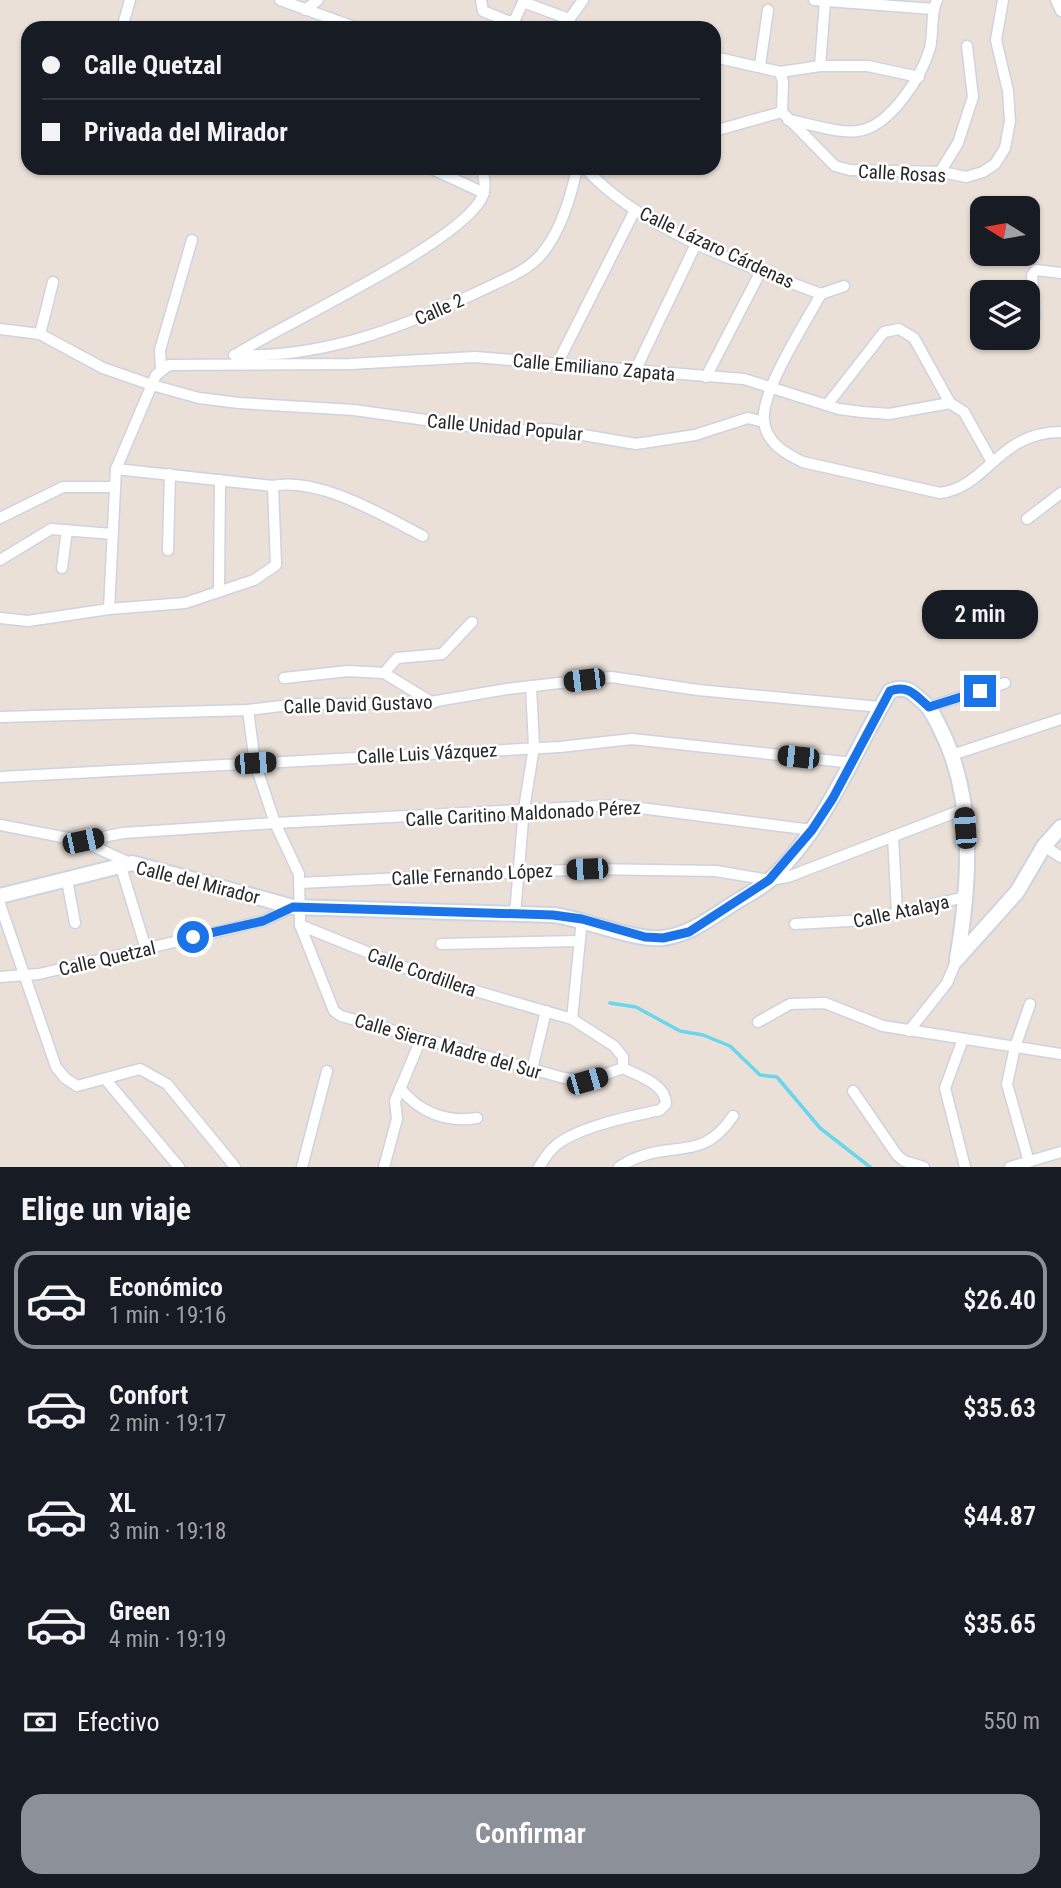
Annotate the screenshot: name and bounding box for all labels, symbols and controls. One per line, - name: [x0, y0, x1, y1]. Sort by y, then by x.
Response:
- text: Calle Quetzal: [84, 50, 222, 80]
- text: Privada del Mirador: [84, 117, 288, 147]
- street label: Calle Rosas: [857, 160, 946, 187]
- north arrow: [970, 196, 1040, 266]
- map controls: [970, 196, 1040, 350]
- street label: Calle Lázaro Cárdenas: [636, 202, 798, 293]
- button: layers: [970, 280, 1040, 350]
- street label: Calle 2: [411, 289, 467, 330]
- street label: Calle Emiliano Zapata: [512, 349, 676, 386]
- street label: Calle Unidad Popular: [426, 409, 584, 446]
- callout: 2 min: [922, 590, 1038, 638]
- text: 2 min: [955, 601, 1005, 628]
- car: [562, 667, 607, 693]
- route end: [964, 675, 996, 707]
- street label: Calle David Gustavo: [283, 690, 433, 719]
- street label: Calle Luis Vázquez: [356, 738, 498, 769]
- car: [777, 744, 820, 770]
- car: [234, 751, 277, 775]
- street label: Calle Caritino Maldonado Pérez: [405, 796, 641, 831]
- car: [954, 806, 977, 850]
- car: [61, 826, 106, 856]
- street label: Calle del Mirador: [134, 856, 262, 909]
- car: [566, 858, 609, 880]
- street label: Calle Fernando López: [391, 859, 553, 890]
- street label: Calle Atalaya: [851, 890, 951, 933]
- route start: [177, 921, 209, 953]
- street label: Calle Quetzal: [56, 936, 158, 981]
- street label: Calle Cordillera: [364, 943, 479, 1002]
- street label: Calle Sierra Madre del Sur: [352, 1009, 544, 1084]
- car: [564, 1065, 611, 1097]
- text: Elige un viaje: [21, 1190, 191, 1228]
- icon: car: [25, 1269, 88, 1332]
- text: Económico: [109, 1272, 223, 1302]
- text: $26.40: [963, 1285, 1036, 1315]
- text: 1 min · 19:16: [109, 1302, 226, 1329]
- icon: car: [25, 1377, 88, 1440]
- text: Confort: [109, 1380, 188, 1410]
- text: $35.63: [963, 1393, 1036, 1423]
- text: 2 min · 19:17: [109, 1410, 226, 1437]
- icon: car: [25, 1485, 88, 1548]
- text: XL: [109, 1488, 136, 1518]
- text: $44.87: [963, 1501, 1036, 1531]
- text: 3 min · 19:18: [109, 1518, 226, 1545]
- icon: car: [25, 1593, 88, 1656]
- text: Green: [109, 1596, 170, 1626]
- text: $35.65: [963, 1609, 1036, 1639]
- text: 4 min · 19:19: [109, 1626, 226, 1653]
- icon: cash: [21, 1703, 59, 1741]
- text: Efectivo: [77, 1707, 159, 1737]
- text: 550 m: [983, 1708, 1040, 1735]
- button: Confirmar: [21, 1794, 1040, 1874]

